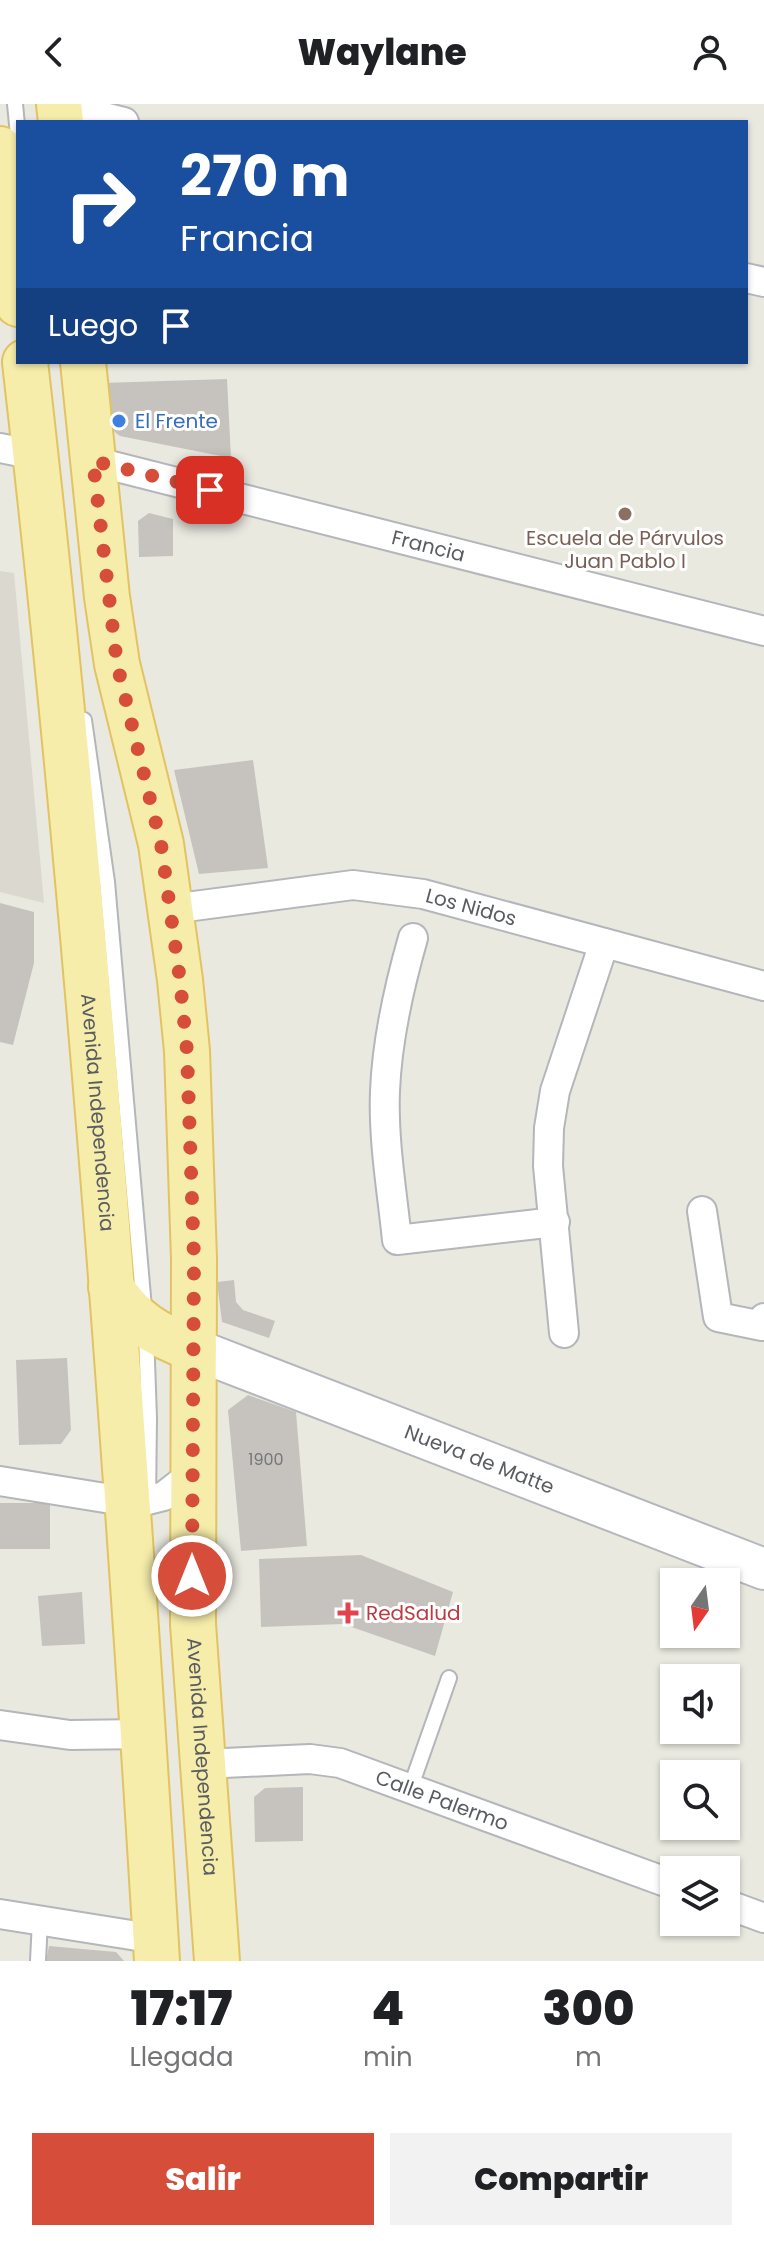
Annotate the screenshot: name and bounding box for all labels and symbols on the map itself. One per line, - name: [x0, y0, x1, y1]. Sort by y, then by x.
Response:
- place label: El Frente: [135, 407, 218, 435]
- marker: El Frente: [110, 412, 128, 430]
- pin: [176, 456, 244, 524]
- marker: Escuela de Párvulos Juan Pablo I: [616, 505, 634, 523]
- street label: Francia: [389, 523, 468, 569]
- place label: Escuela de Párvulos Juan Pablo I: [526, 524, 724, 575]
- street label: Los Nidos: [423, 881, 520, 933]
- street label: Avenida Independencia: [74, 992, 121, 1233]
- street label: Nueva de Matte: [401, 1418, 558, 1501]
- house number: 1900: [248, 1448, 284, 1471]
- position arrow: [150, 1534, 234, 1618]
- north arrow: [660, 1568, 740, 1648]
- place label: RedSalud: [366, 1599, 461, 1627]
- marker: RedSalud: [337, 1602, 359, 1624]
- street label: Avenida Independencia: [180, 1636, 225, 1877]
- street label: Calle Palermo: [372, 1763, 513, 1837]

